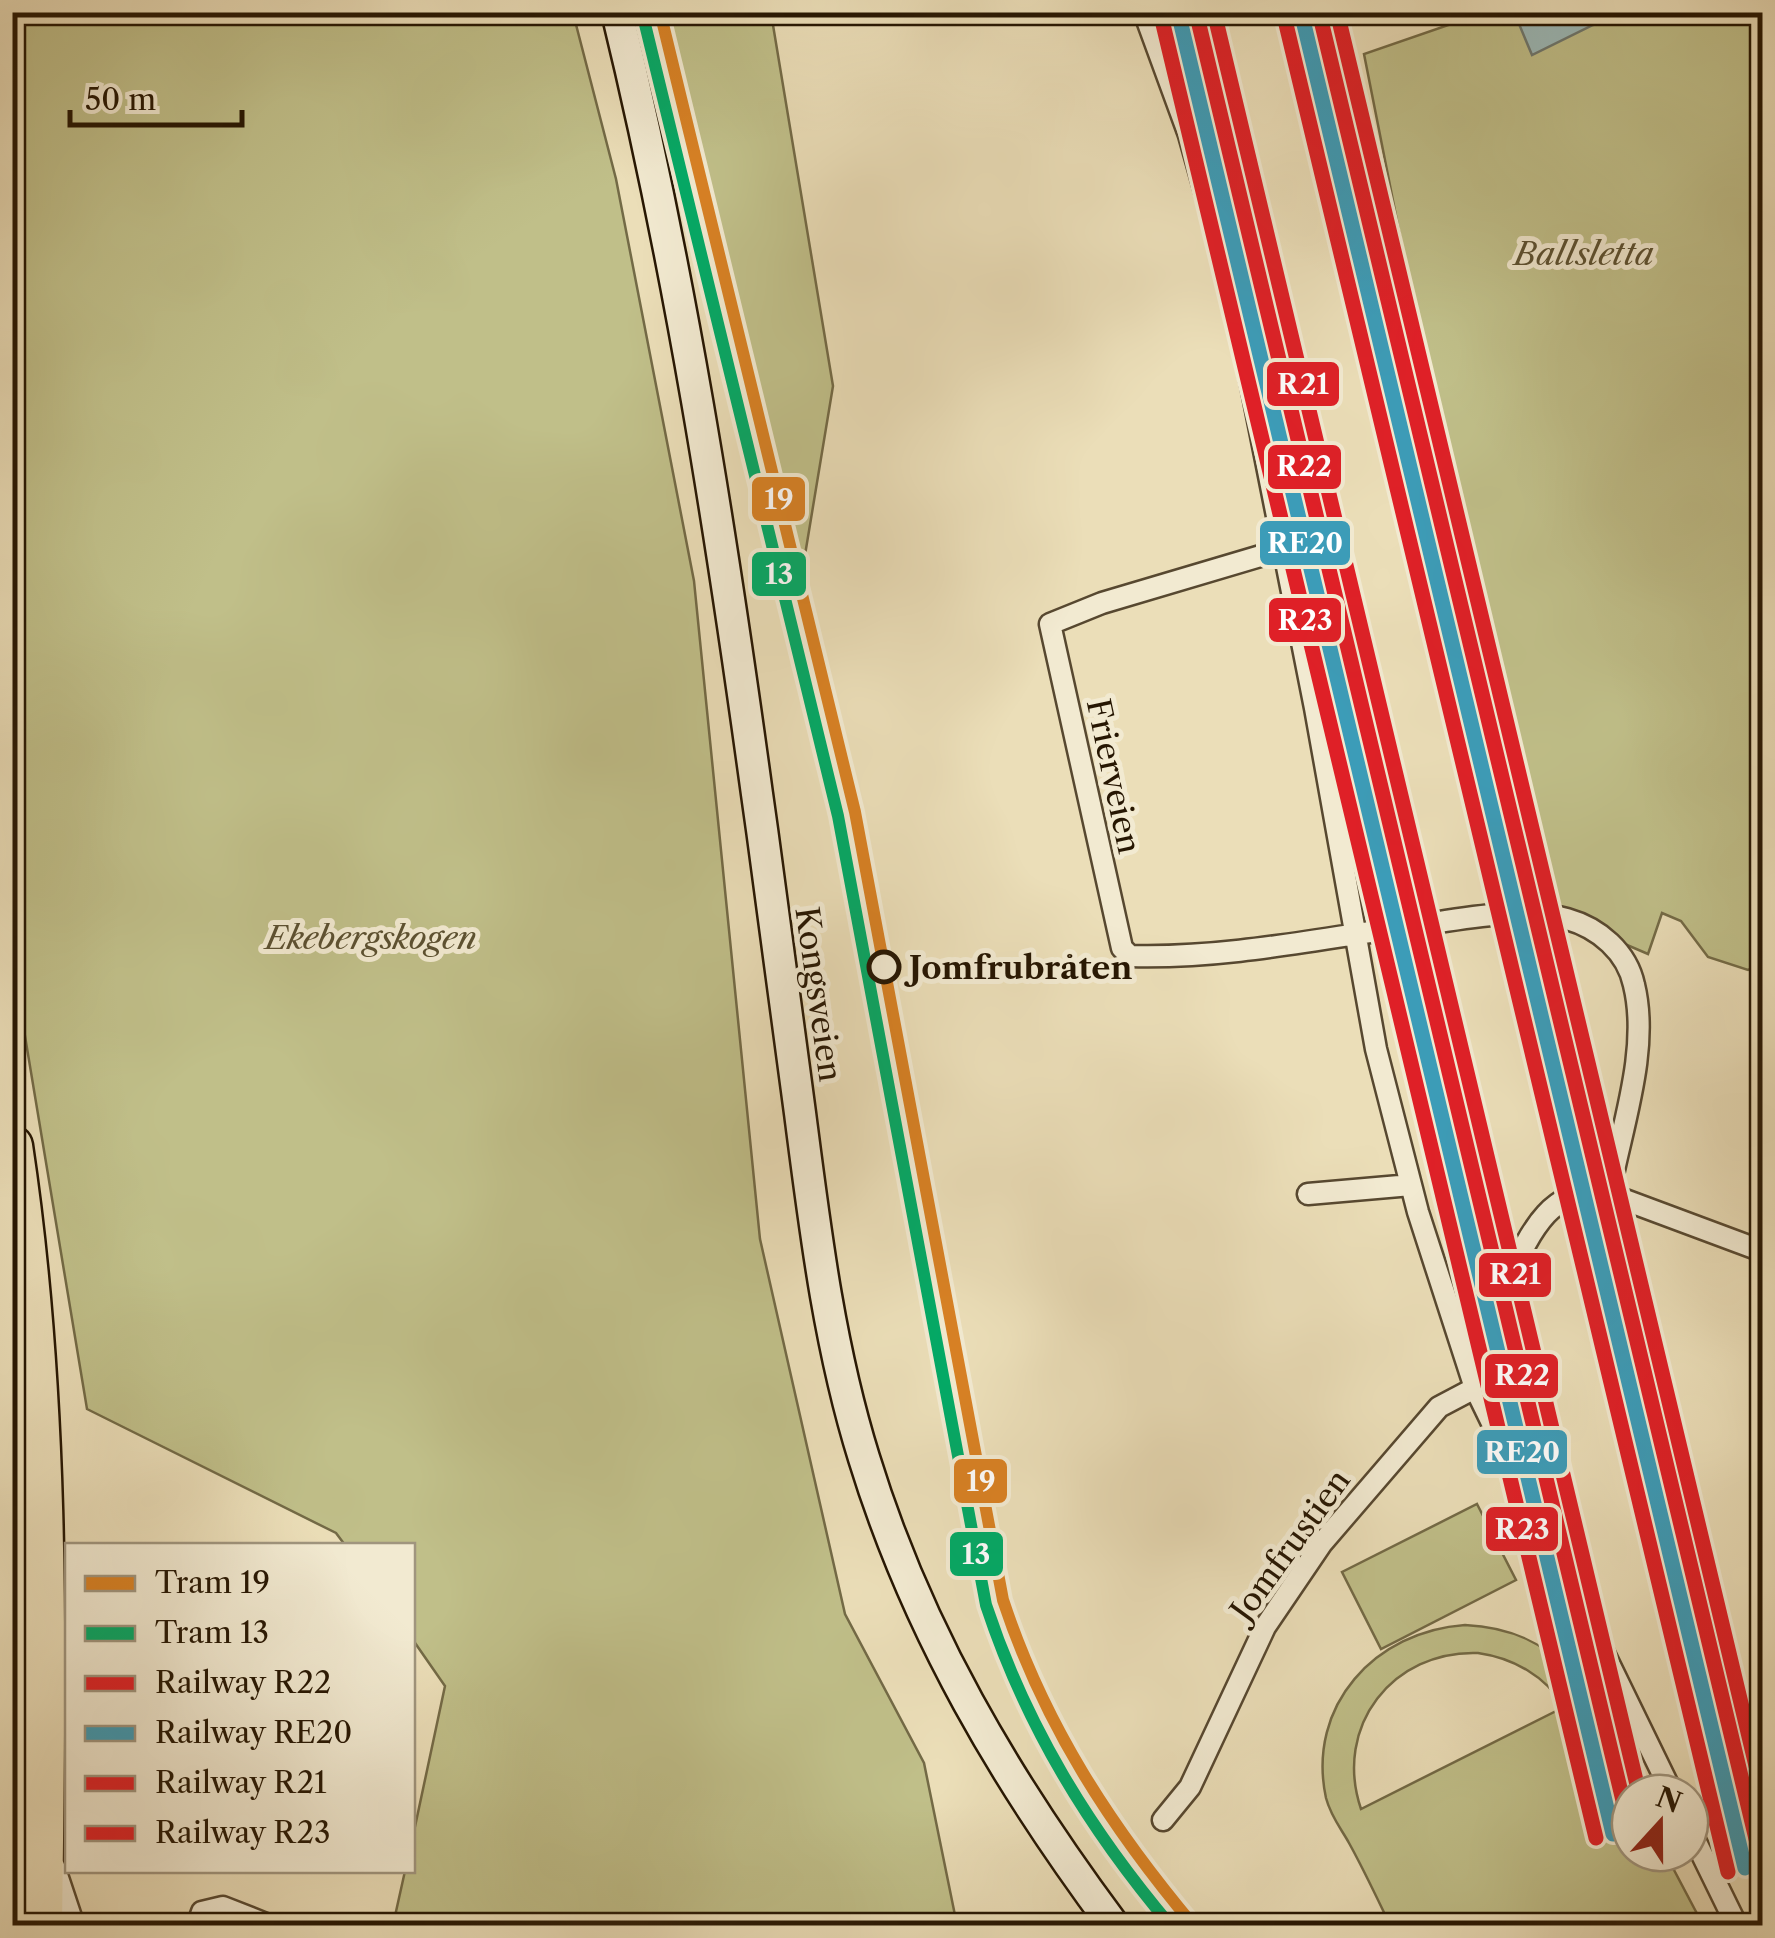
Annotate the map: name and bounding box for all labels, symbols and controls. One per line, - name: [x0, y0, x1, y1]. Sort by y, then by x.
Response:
- scale bar: [70, 65, 242, 127]
- text: 50 m: [85, 81, 156, 118]
- park label: Ballsletta: [1511, 234, 1654, 273]
- line badge: R21: [1265, 360, 1341, 408]
- text: R21: [1277, 367, 1329, 401]
- line badge: R22: [1266, 443, 1343, 491]
- text: R22: [1276, 449, 1332, 483]
- line badge: 19: [750, 475, 807, 523]
- text: 19: [764, 482, 794, 516]
- line badge: RE20: [1258, 519, 1352, 567]
- text: RE20: [1267, 526, 1343, 560]
- line badge: 13: [750, 550, 808, 598]
- text: 13: [765, 557, 793, 591]
- line badge: R23: [1267, 596, 1343, 644]
- text: R23: [1277, 603, 1333, 637]
- street label: Frierveien: [1079, 695, 1149, 857]
- street label: Kongsveien: [787, 904, 851, 1084]
- park label: Ekebergskogen: [262, 918, 477, 957]
- place label: Jomfrubråten: [904, 948, 1132, 987]
- marker: Jomfrubråten: [868, 951, 900, 983]
- line badge: R21: [1477, 1251, 1553, 1299]
- text: R21: [1489, 1257, 1541, 1291]
- line badge: R22: [1483, 1352, 1560, 1400]
- text: R22: [1494, 1358, 1550, 1392]
- line badge: RE20: [1475, 1428, 1569, 1476]
- text: RE20: [1484, 1435, 1560, 1469]
- line badge: 19: [952, 1457, 1009, 1505]
- street label: Jomfrustien: [1219, 1462, 1358, 1632]
- text: 19: [966, 1464, 996, 1498]
- line badge: R23: [1484, 1505, 1560, 1553]
- text: R23: [1494, 1512, 1550, 1546]
- line badge: 13: [948, 1530, 1005, 1578]
- text: 13: [962, 1537, 990, 1571]
- legend: [65, 1543, 415, 1873]
- text: Tram 19: [155, 1564, 270, 1601]
- text: Tram 13: [155, 1614, 269, 1651]
- text: Railway R22: [155, 1664, 331, 1701]
- text: Railway RE20: [155, 1714, 352, 1751]
- text: Railway R21: [155, 1764, 327, 1801]
- north arrow: [1610, 1773, 1710, 1873]
- text: N: [1652, 1779, 1686, 1820]
- text: Railway R23: [155, 1814, 331, 1851]

